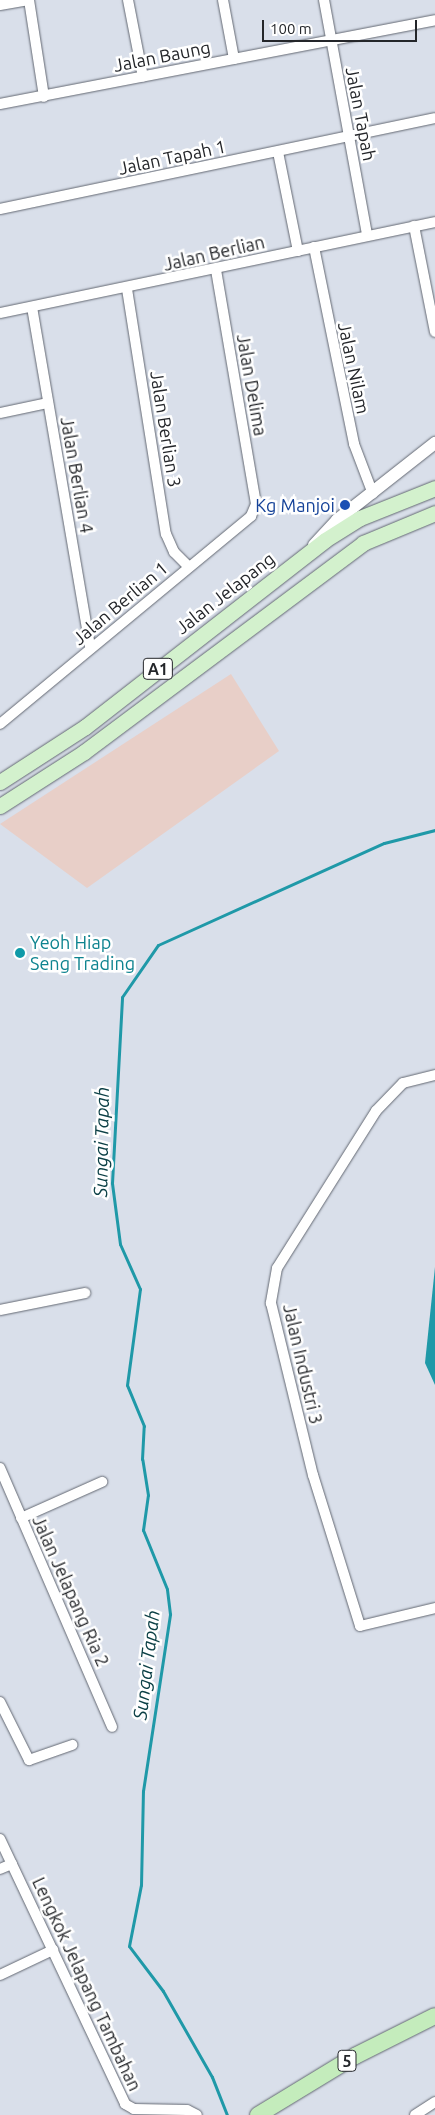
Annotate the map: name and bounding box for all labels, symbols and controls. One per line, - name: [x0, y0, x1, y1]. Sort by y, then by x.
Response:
- scale bar: [265, 10, 420, 42]
- text: 100 m: [270, 20, 312, 37]
- street label: Jalan Baung: [112, 36, 212, 76]
- street label: Jalan Tapah: [341, 65, 381, 163]
- street label: Jalan Tapah 1: [116, 135, 228, 179]
- street label: Jalan Berlian: [161, 231, 267, 275]
- street label: Jalan Nilam: [334, 320, 374, 416]
- street label: Jalan Delima: [232, 332, 272, 438]
- street label: Jalan Berlian 3: [146, 369, 186, 489]
- street label: Jalan Berlian 4: [56, 415, 98, 535]
- place label: Kg Manjoi: [255, 494, 335, 516]
- marker: Kg Manjoi: [339, 499, 351, 511]
- street label: Jalan Jelapang: [171, 548, 279, 638]
- street label: Jalan Berlian 1: [68, 557, 172, 649]
- road number: A1: [142, 656, 174, 682]
- place label: Yeoh Hiap Seng Trading: [30, 932, 135, 974]
- marker: Yeoh Hiap Seng Trading: [14, 947, 26, 959]
- water label: Sungai Tapah: [90, 1087, 114, 1197]
- street label: Jalan Industri 3: [279, 1302, 327, 1426]
- street label: Jalan Jelapang Ria 2: [28, 1512, 114, 1670]
- water label: Sungai Tapah: [129, 1609, 165, 1721]
- street label: Lengkok Jelapang Tambahan: [28, 1874, 146, 2094]
- road number: 5: [337, 2048, 357, 2074]

